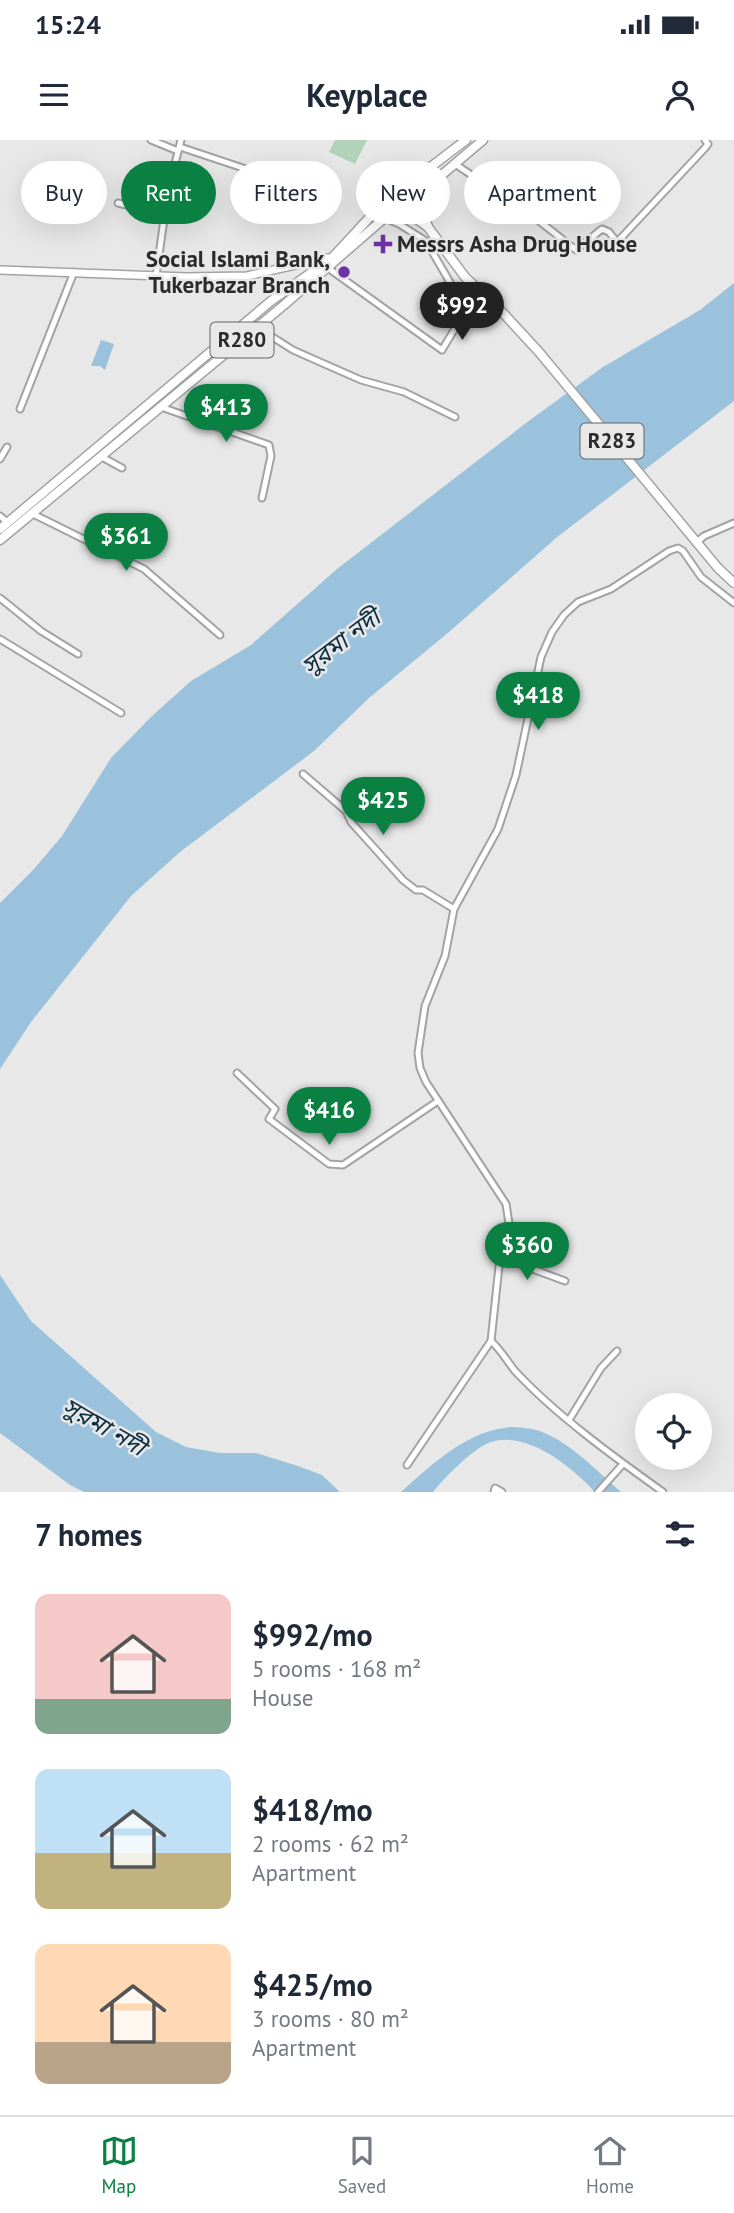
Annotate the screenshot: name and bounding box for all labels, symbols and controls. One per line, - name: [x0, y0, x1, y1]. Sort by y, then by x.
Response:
- text: 15:24: [35, 8, 101, 41]
- text: Keyplace: [306, 74, 428, 116]
- icon: menu: [35, 76, 73, 114]
- icon: person: [661, 76, 699, 114]
- chip: Buy: [21, 161, 107, 224]
- chip: Rent: [121, 161, 216, 224]
- chip: Filters: [230, 161, 342, 224]
- chip: New: [356, 161, 450, 224]
- chip: Apartment: [464, 161, 621, 224]
- place label: Messrs Asha Drug House: [397, 229, 637, 258]
- marker: Messrs Asha Drug House: [375, 236, 391, 252]
- place label: Social Islami Bank, Tukerbazar Branch: [146, 244, 330, 299]
- marker: Social Islami Bank, Tukerbazar Branch: [336, 264, 352, 280]
- pin: $992: [421, 282, 503, 342]
- text: $992: [436, 290, 488, 319]
- road number: R280: [210, 322, 274, 358]
- pin: $413: [185, 384, 267, 444]
- text: $413: [200, 392, 252, 421]
- road number: R283: [580, 424, 644, 458]
- pin: $361: [85, 514, 167, 573]
- text: $361: [100, 521, 152, 550]
- water label: সুরমা নদী: [295, 599, 390, 681]
- pin: $418: [497, 672, 579, 732]
- text: $418: [512, 680, 564, 709]
- pin: $425: [342, 778, 424, 837]
- text: $425: [357, 785, 409, 814]
- pin: $416: [288, 1088, 370, 1147]
- text: $416: [303, 1095, 355, 1124]
- pin: $360: [486, 1222, 568, 1282]
- text: $360: [501, 1230, 553, 1259]
- water label: সুরমা নদী: [57, 1390, 155, 1465]
- map controls: [635, 1393, 712, 1470]
- button: locate: [635, 1393, 712, 1470]
- text: 7 homes: [35, 1515, 143, 1554]
- icon: filters: [661, 1515, 699, 1553]
- text: $992/mo: [252, 1615, 373, 1654]
- icon: home: [91, 1622, 175, 1706]
- text: 5 rooms · 168 m²: [252, 1654, 421, 1683]
- text: House: [252, 1683, 314, 1712]
- text: $418/mo: [252, 1790, 373, 1829]
- icon: home: [91, 1797, 175, 1881]
- text: 2 rooms · 62 m²: [252, 1829, 409, 1858]
- text: Apartment: [252, 1858, 356, 1887]
- text: $425/mo: [252, 1965, 373, 2004]
- icon: home: [91, 1972, 175, 2056]
- text: 3 rooms · 80 m²: [252, 2004, 409, 2033]
- text: Apartment: [252, 2033, 356, 2062]
- tab: Map: [100, 2132, 138, 2198]
- tab: Saved: [338, 2132, 386, 2198]
- tab: Home: [586, 2132, 634, 2198]

